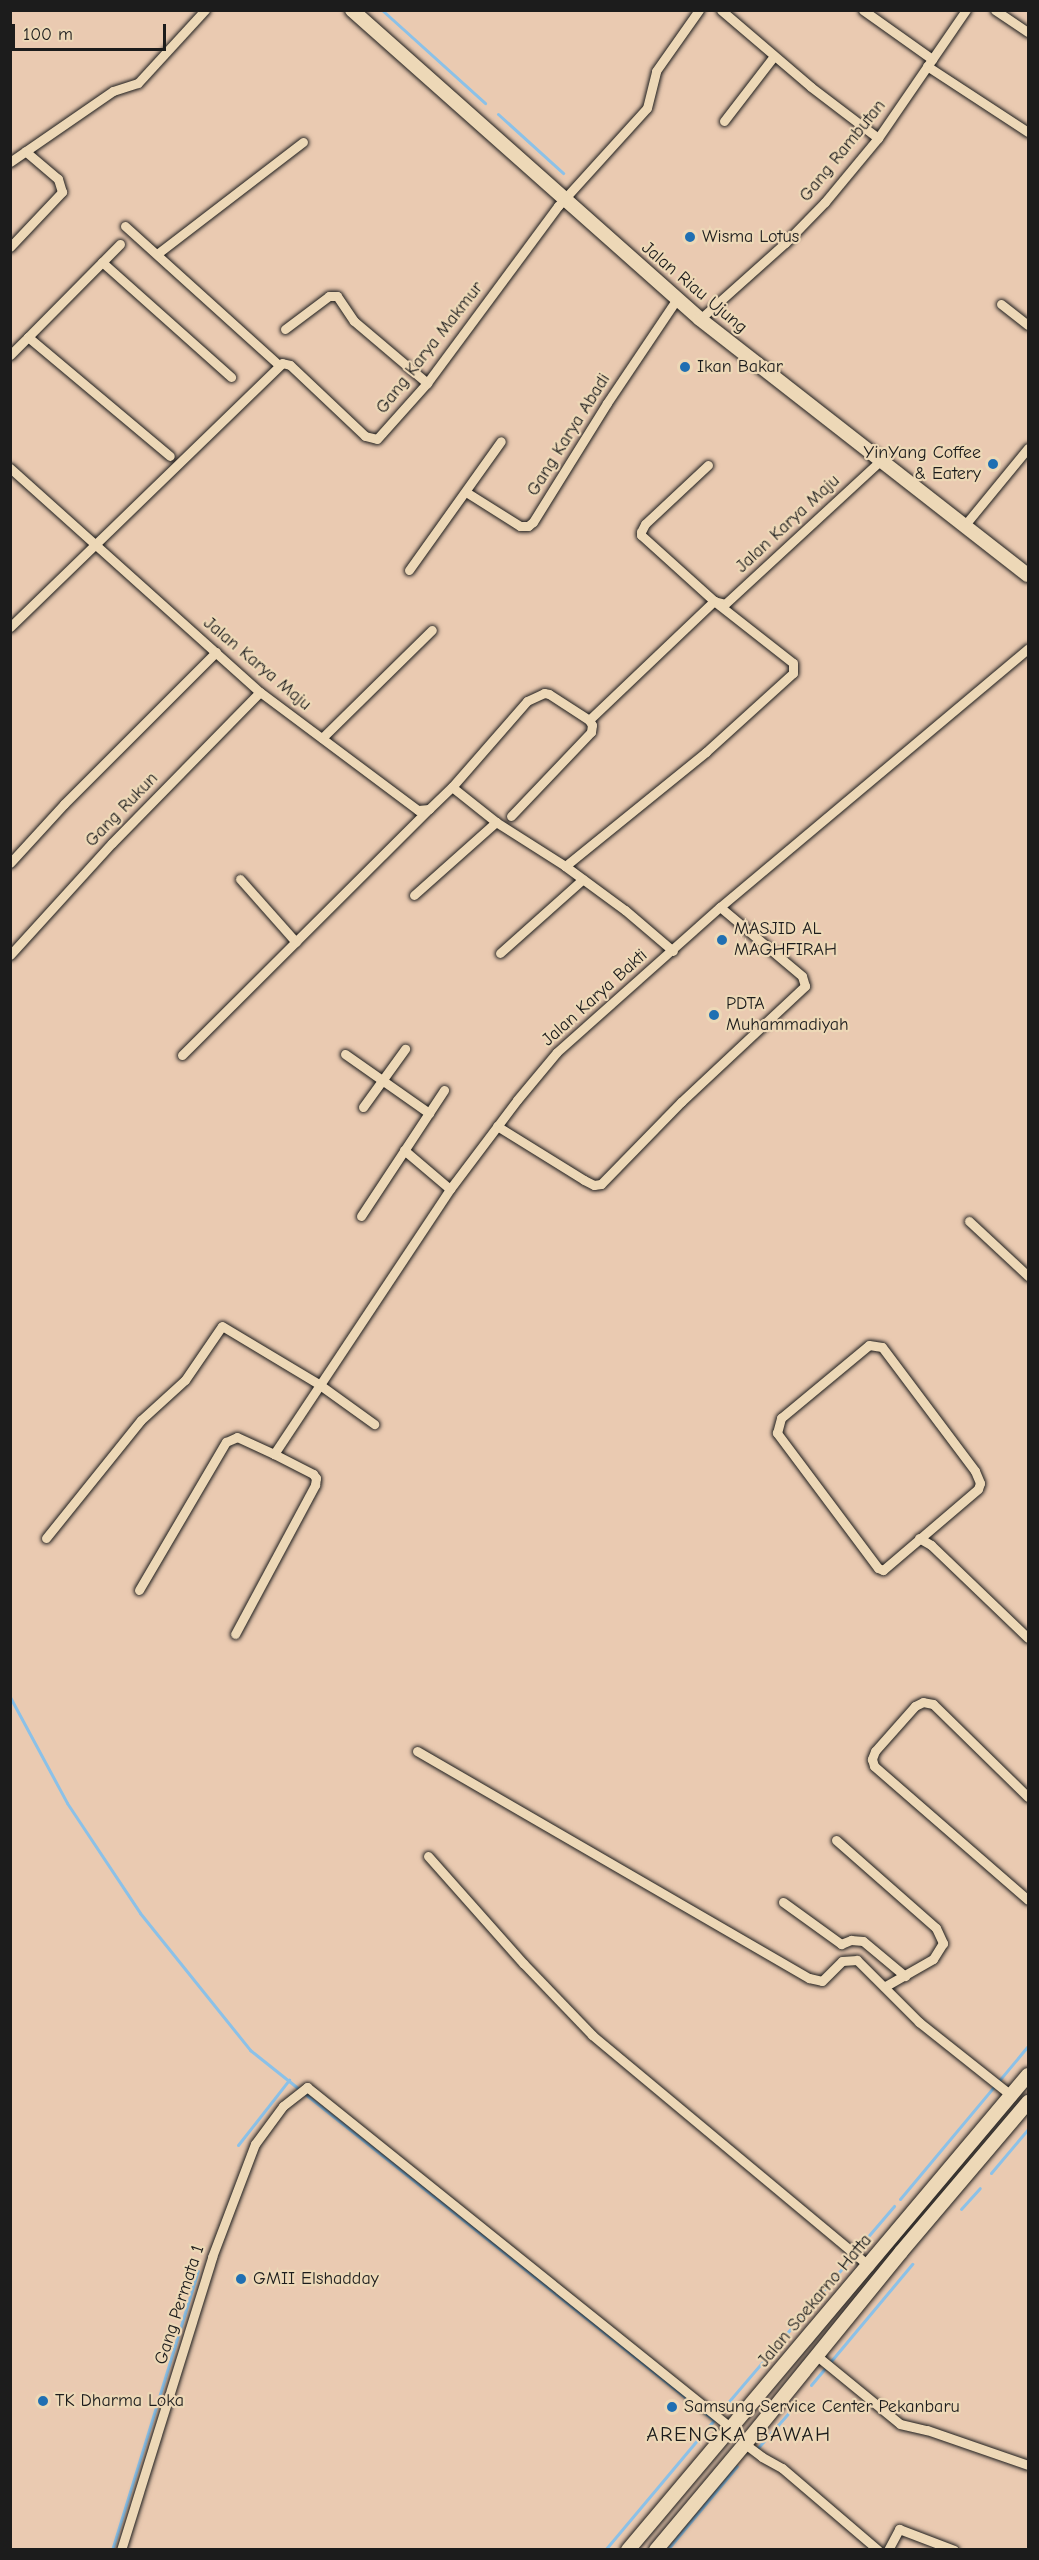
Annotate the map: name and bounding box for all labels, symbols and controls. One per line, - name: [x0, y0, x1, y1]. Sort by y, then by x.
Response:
- scale bar: [15, 12, 170, 50]
- text: 100 m: [23, 24, 73, 45]
- street label: Gang Rambutan: [795, 96, 891, 206]
- place label: Wisma Lotus: [702, 226, 799, 248]
- marker: Wisma Lotus: [683, 230, 697, 244]
- street label: Jalan Riau Ujung: [637, 237, 751, 339]
- street label: Gang Karya Makmur: [372, 278, 488, 418]
- place label: Ikan Bakar: [697, 356, 783, 378]
- marker: Ikan Bakar: [678, 360, 692, 374]
- street label: Gang Karya Abadi: [523, 370, 615, 500]
- place label: YinYang Coffee & Eatery: [864, 443, 981, 486]
- marker: YinYang Coffee & Eatery: [986, 457, 1000, 471]
- street label: Jalan Karya Maju: [732, 470, 844, 578]
- street label: Jalan Karya Maju: [199, 613, 315, 715]
- street label: Gang Rukun: [81, 768, 163, 852]
- place label: MASJID AL MAGHFIRAH: [734, 919, 837, 962]
- marker: MASJID AL MAGHFIRAH: [715, 933, 729, 947]
- street label: Jalan Karya Bakti: [538, 945, 652, 1051]
- place label: PDTA Muhammadiyah: [726, 994, 849, 1036]
- marker: PDTA Muhammadiyah: [707, 1008, 721, 1022]
- street label: Jalan Soekarno Hatta: [753, 2230, 877, 2372]
- street label: Gang Permata 1: [151, 2243, 209, 2367]
- place label: GMII Elshadday: [253, 2268, 379, 2290]
- marker: GMII Elshadday: [234, 2272, 248, 2286]
- place label: TK Dharma Loka: [55, 2390, 184, 2412]
- marker: TK Dharma Loka: [36, 2394, 50, 2408]
- place label: Samsung Service Center Pekanbaru: [684, 2396, 960, 2418]
- marker: Samsung Service Center Pekanbaru: [665, 2400, 679, 2414]
- district label: ARENGKA BAWAH: [646, 2421, 832, 2447]

